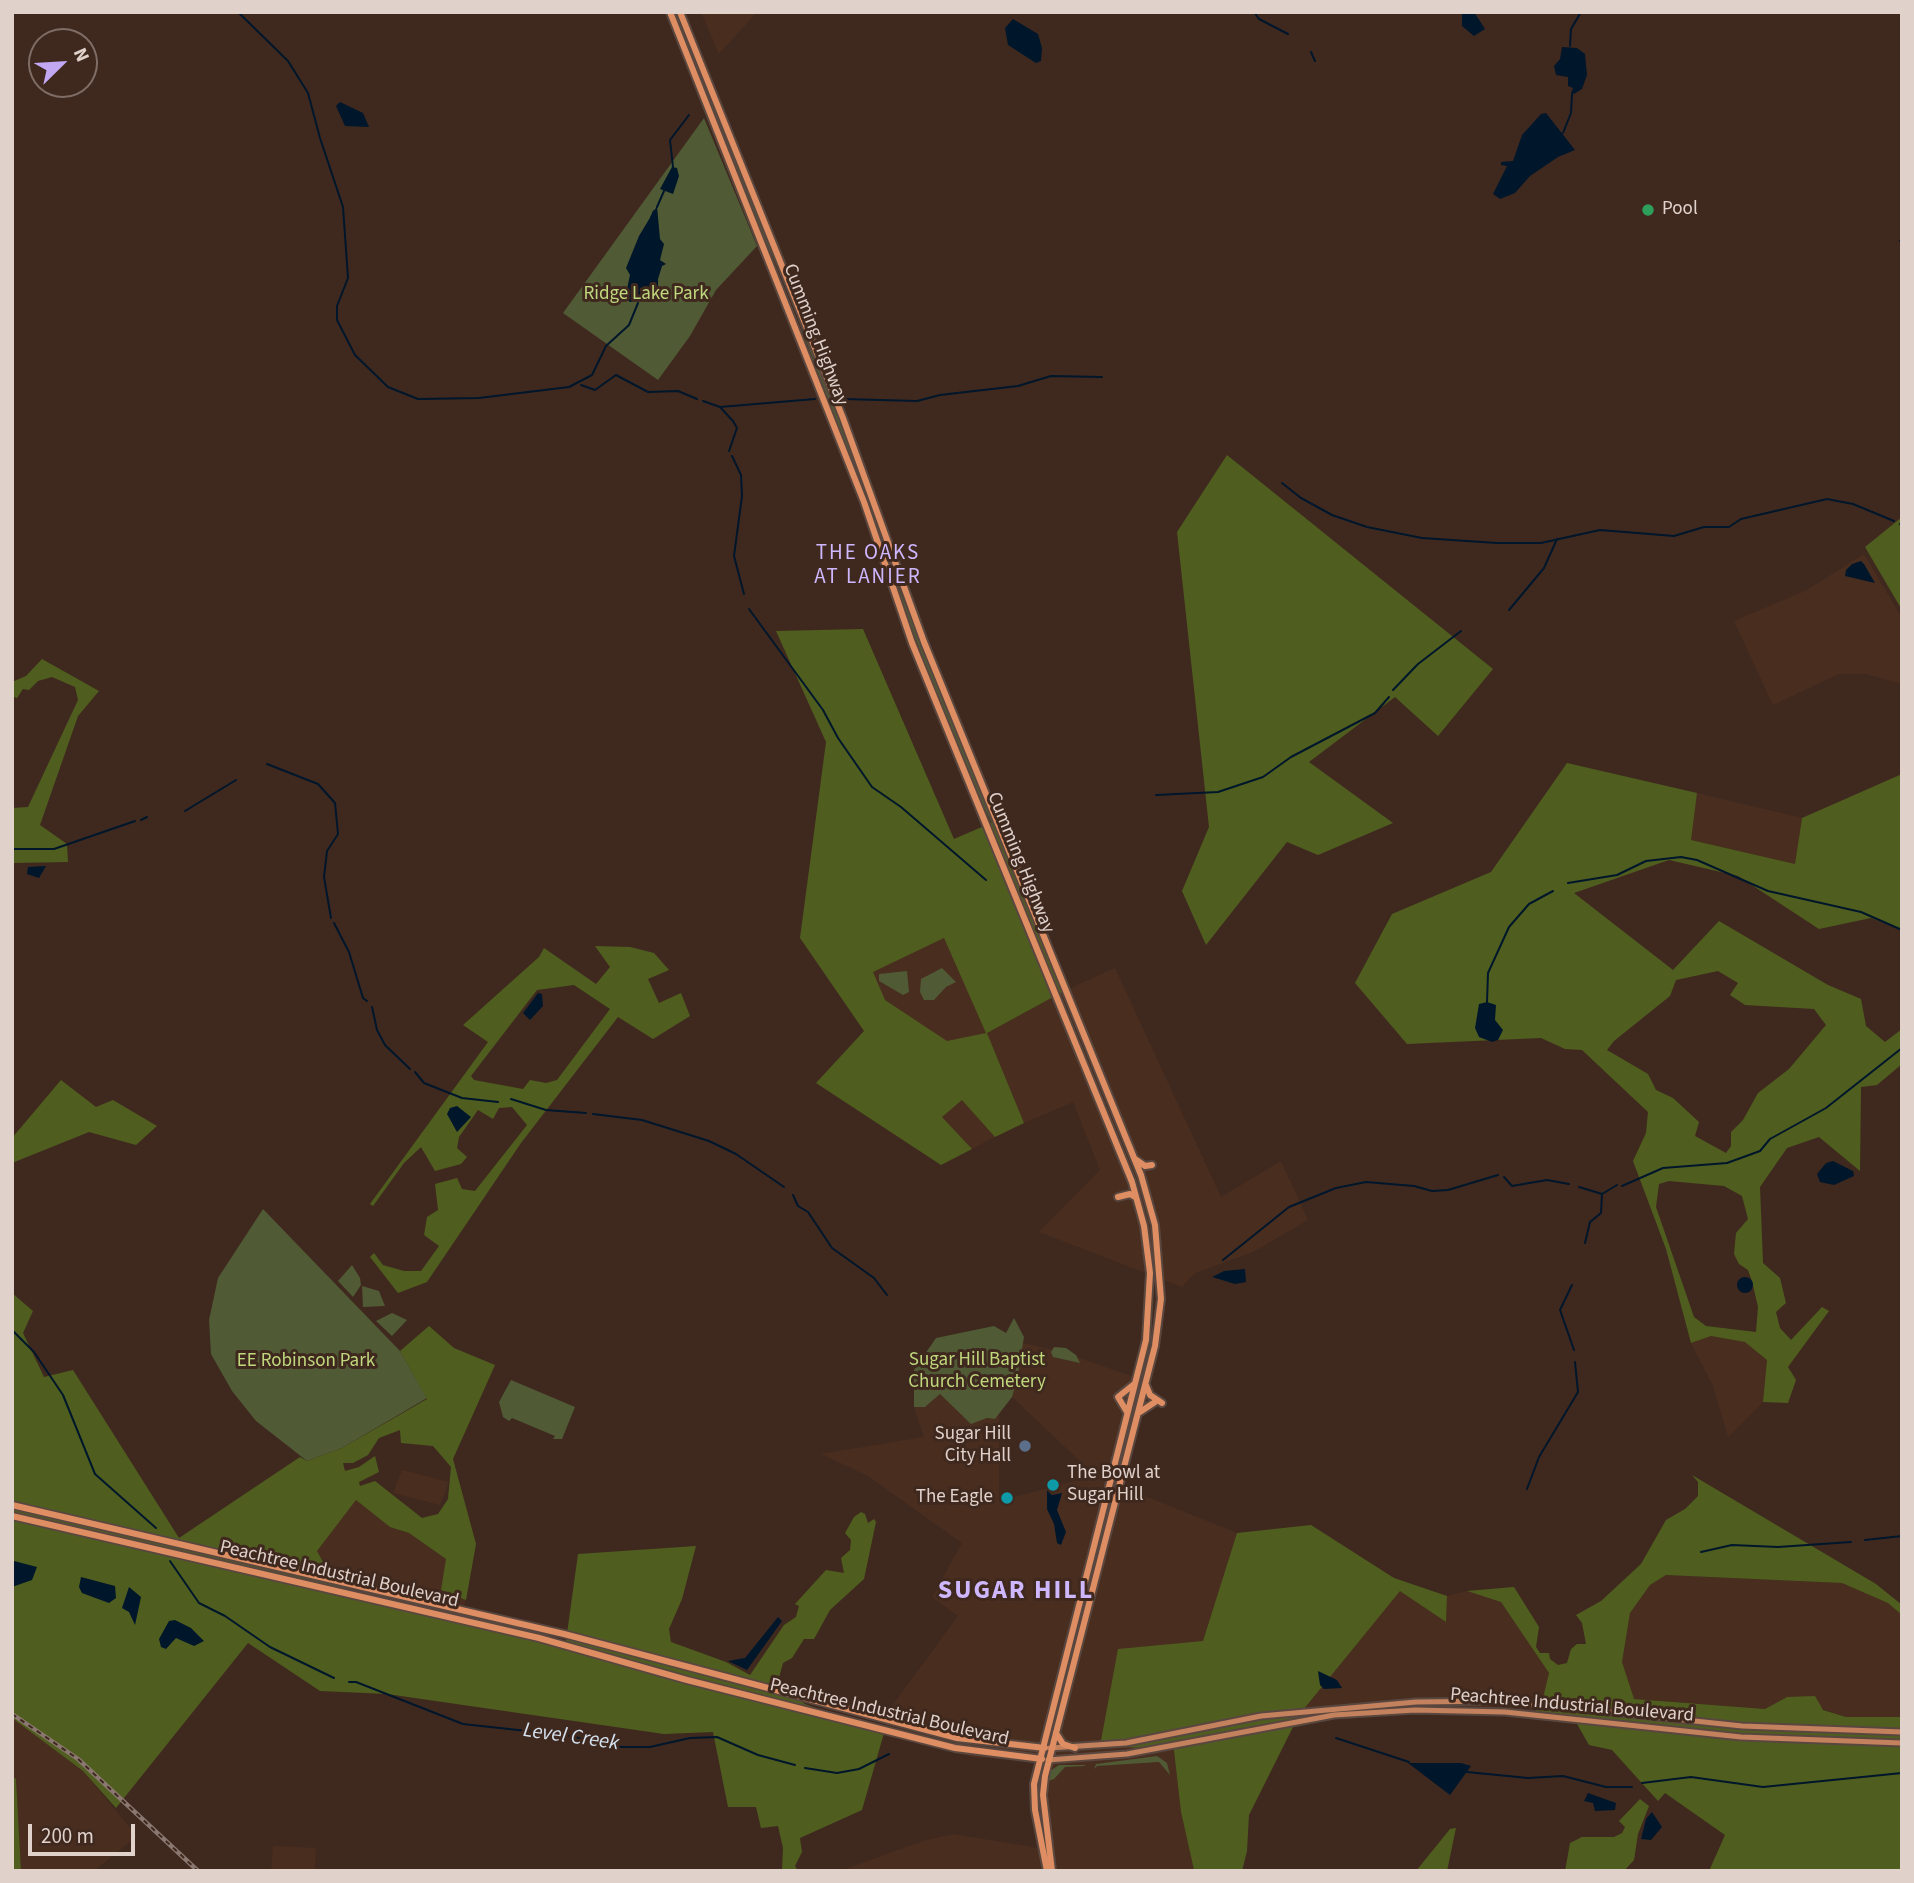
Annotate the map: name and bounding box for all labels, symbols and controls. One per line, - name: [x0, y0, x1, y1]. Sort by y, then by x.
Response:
- north arrow: [28, 28, 98, 98]
- text: N: [66, 44, 96, 66]
- place label: Pool: [1662, 199, 1698, 221]
- marker: Pool: [1640, 202, 1656, 218]
- street label: Cumming Highway: [778, 261, 852, 409]
- park label: Ridge Lake Park: [583, 284, 709, 306]
- district label: THE OAKS AT LANIER: [815, 541, 921, 591]
- street label: Cumming Highway: [981, 789, 1059, 937]
- park label: Sugar Hill Baptist Church Cemetery: [908, 1350, 1046, 1394]
- park label: EE Robinson Park: [237, 1351, 375, 1373]
- place label: Sugar Hill City Hall: [935, 1424, 1011, 1468]
- marker: Sugar Hill City Hall: [1017, 1438, 1033, 1454]
- place label: The Bowl at Sugar Hill: [1067, 1463, 1160, 1507]
- marker: The Bowl at Sugar Hill: [1045, 1477, 1061, 1493]
- place label: The Eagle: [916, 1487, 993, 1509]
- marker: The Eagle: [999, 1490, 1015, 1506]
- street label: Peachtree Industrial Boulevard: [217, 1536, 461, 1614]
- district label: SUGAR HILL: [939, 1576, 1093, 1608]
- street label: Peachtree Industrial Boulevard: [767, 1674, 1011, 1752]
- street label: Peachtree Industrial Boulevard: [1449, 1684, 1695, 1728]
- water label: Level Creek: [521, 1719, 621, 1757]
- scale bar: [32, 1810, 138, 1854]
- text: 200 m: [41, 1821, 94, 1851]

